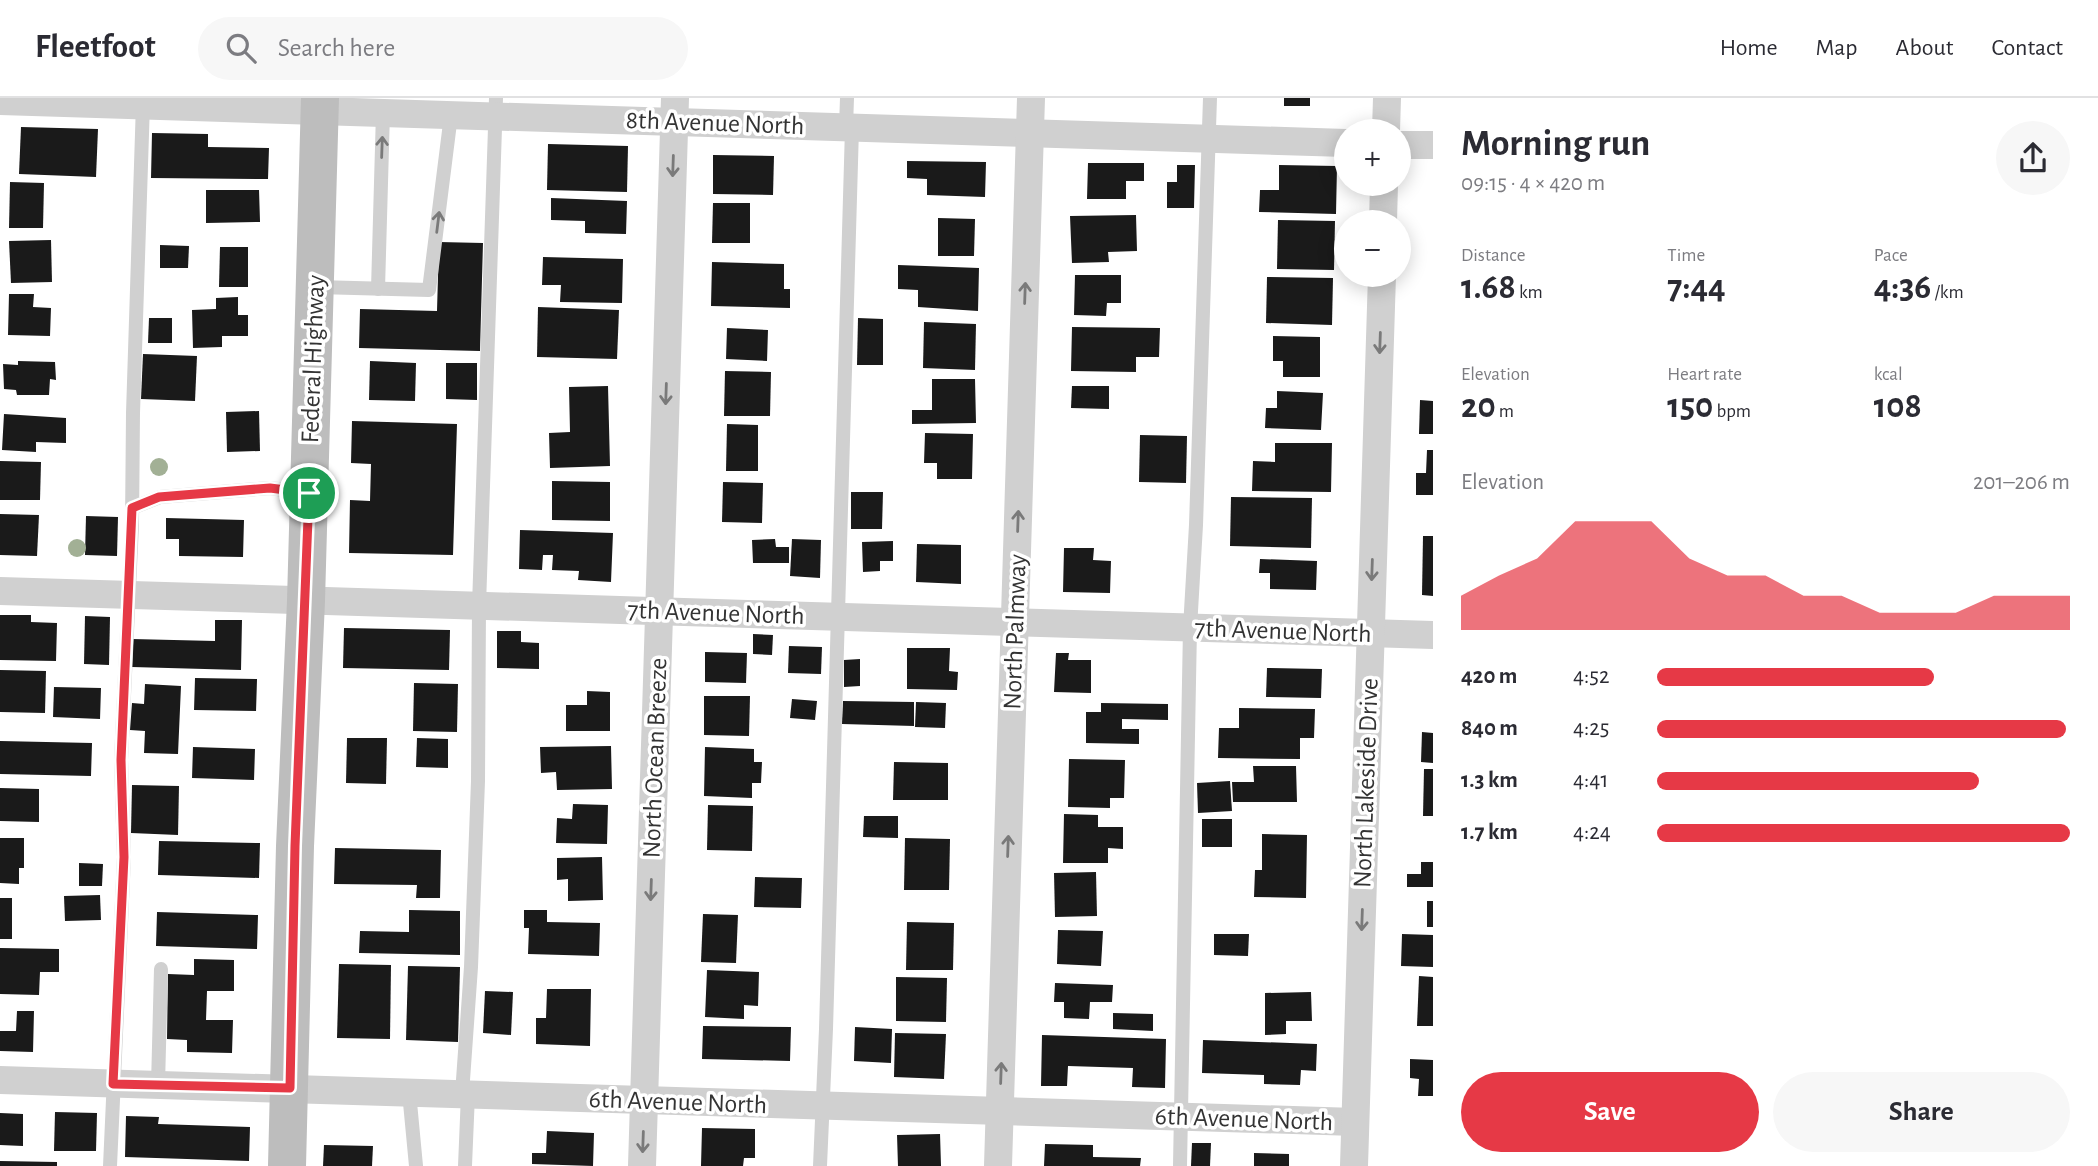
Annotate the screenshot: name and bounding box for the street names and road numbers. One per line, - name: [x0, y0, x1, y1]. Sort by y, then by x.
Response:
- street label: 8th Avenue North: [625, 107, 805, 139]
- street label: Federal Highway: [297, 274, 329, 444]
- street label: North Palmway: [999, 554, 1031, 710]
- street label: 7th Avenue North: [627, 597, 805, 629]
- street label: 7th Avenue North: [1194, 615, 1372, 647]
- street label: North Ocean Breeze: [639, 657, 671, 859]
- street label: North Lakeside Drive: [1349, 677, 1383, 889]
- street label: 6th Avenue North: [588, 1086, 768, 1118]
- street label: 6th Avenue North: [1154, 1103, 1334, 1135]

